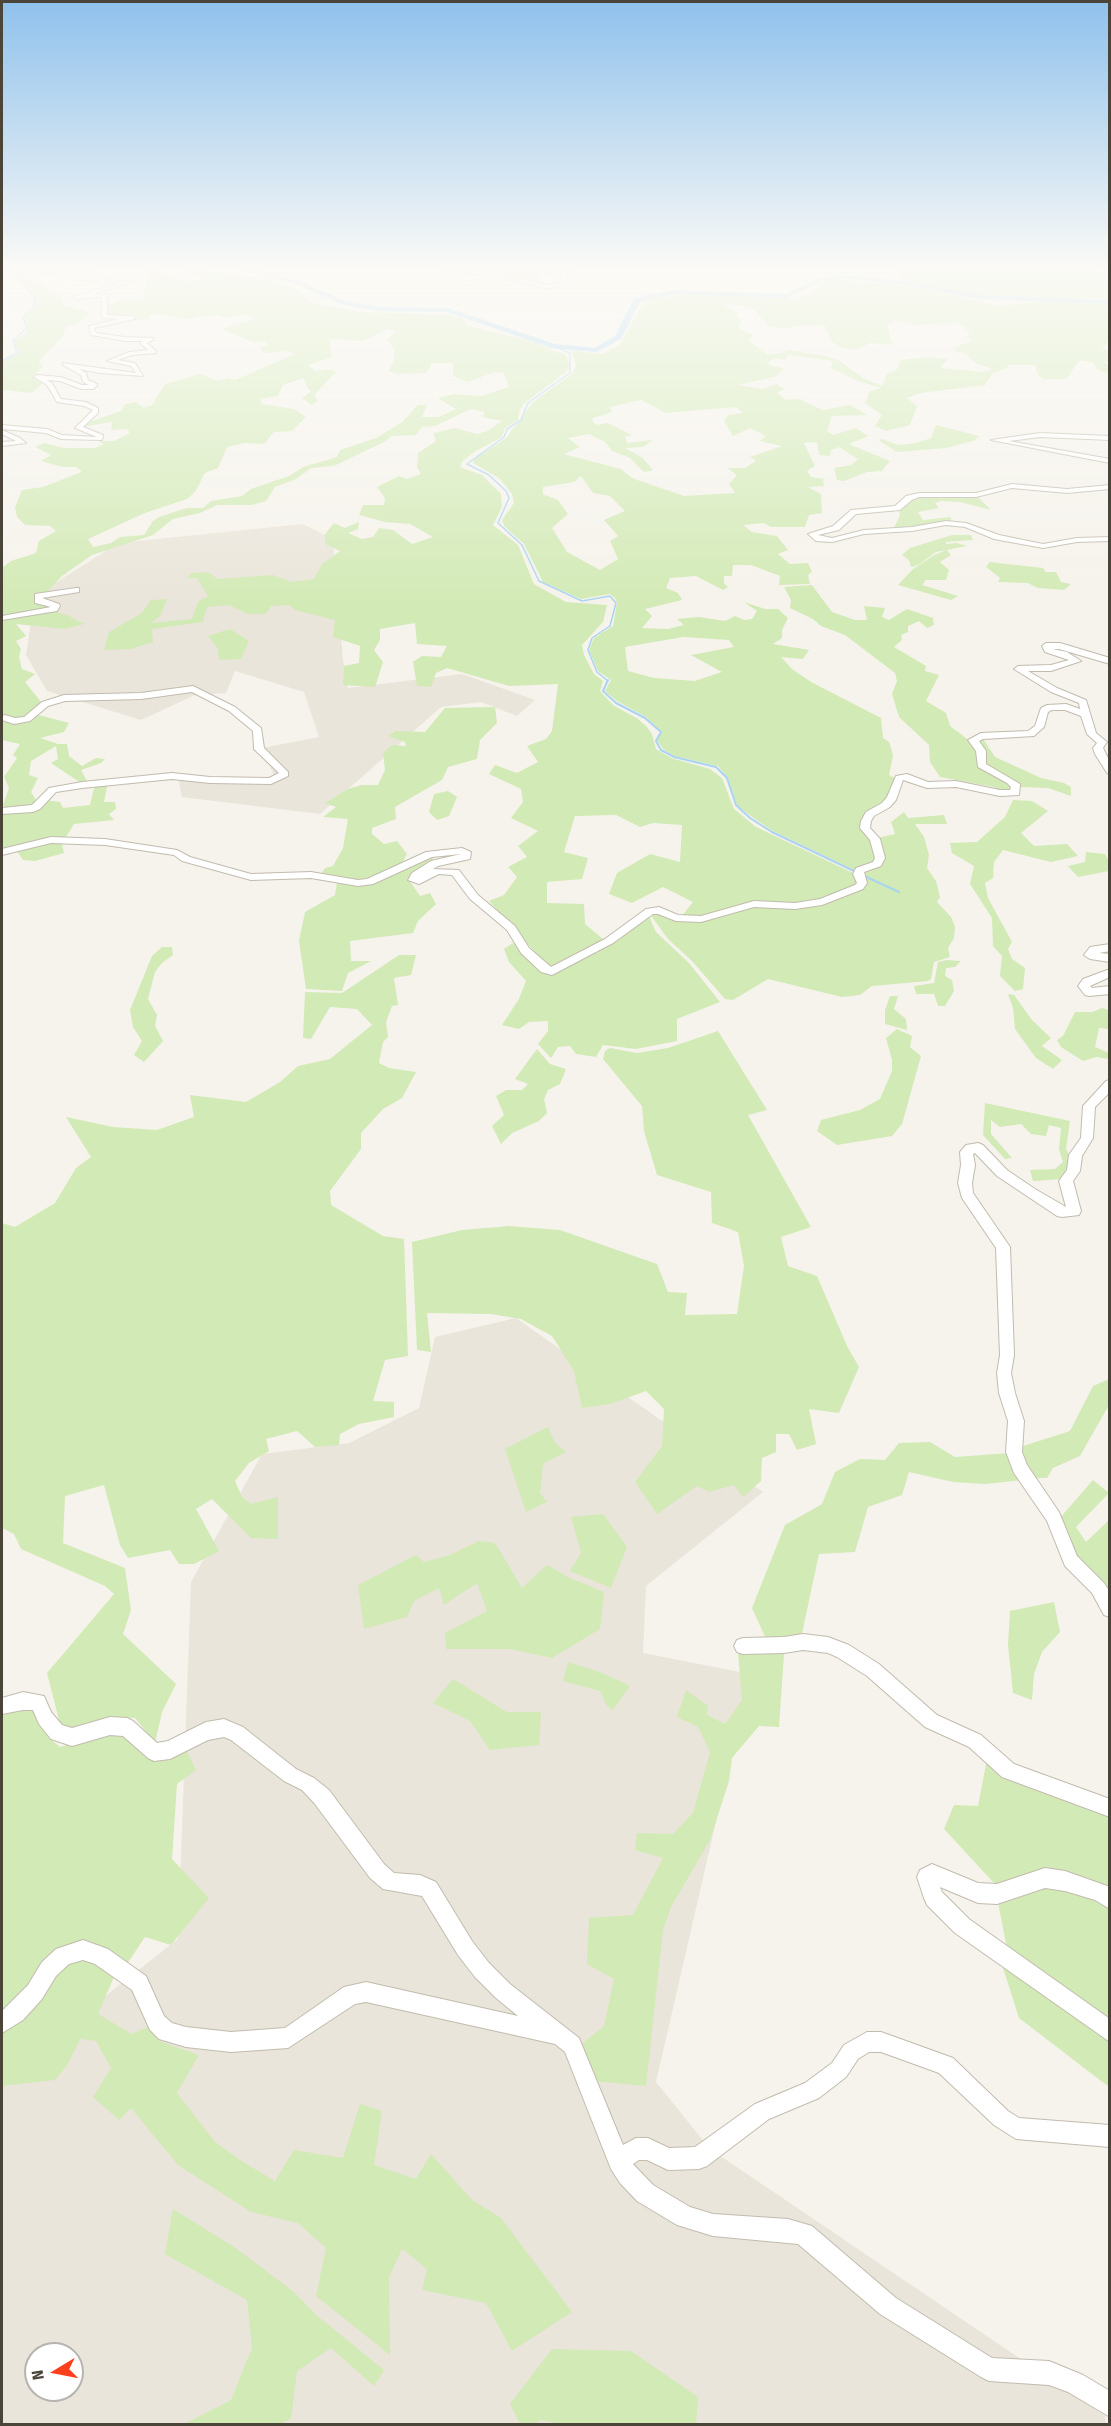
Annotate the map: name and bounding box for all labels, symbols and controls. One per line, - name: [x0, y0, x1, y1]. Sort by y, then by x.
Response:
- north arrow: [24, 2342, 84, 2402]
- text: N: [28, 2368, 48, 2381]

